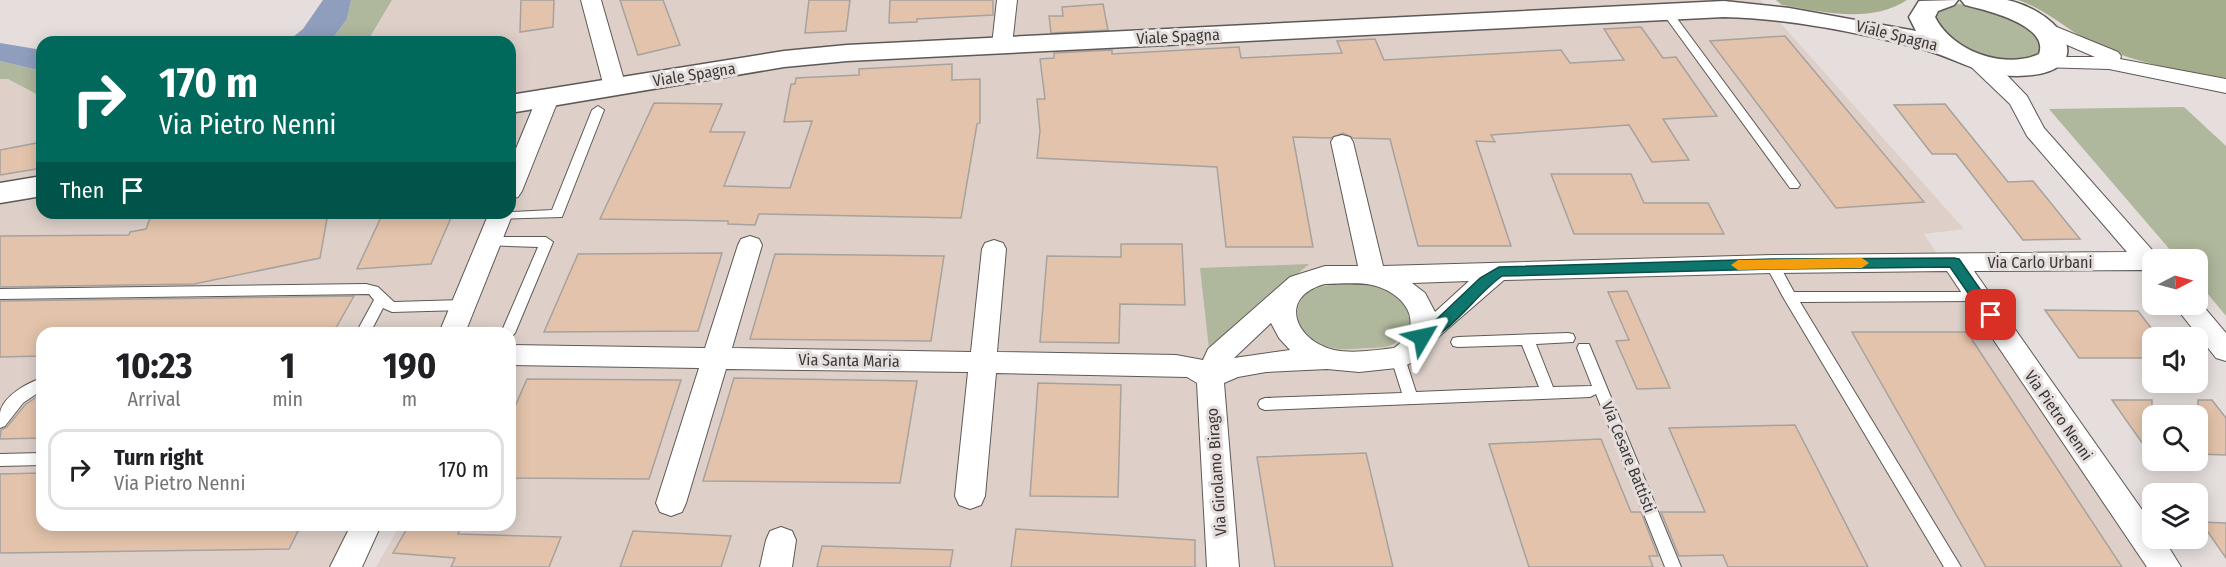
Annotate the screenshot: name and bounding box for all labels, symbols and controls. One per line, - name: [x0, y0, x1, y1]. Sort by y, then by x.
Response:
- street label: Viale Spagna: [1854, 16, 1940, 55]
- street label: Viale Spagna: [1136, 25, 1220, 48]
- text: 170 m: [159, 58, 258, 108]
- street label: Viale Spagna: [651, 59, 737, 90]
- icon: right: [60, 60, 138, 138]
- text: Via Pietro Nenni: [159, 109, 336, 141]
- icon: arrive: [116, 174, 149, 207]
- text: Then: [60, 177, 104, 204]
- north arrow: [2142, 249, 2208, 315]
- map controls: [2142, 249, 2208, 549]
- street label: Via Carlo Urbani: [1987, 253, 2093, 272]
- pin: [1965, 289, 2016, 340]
- icon: arrive: [1974, 298, 2007, 331]
- position arrow: [1390, 305, 1454, 369]
- button: sound: [2142, 327, 2208, 393]
- text: 10:23: [116, 344, 193, 388]
- text: 1: [280, 344, 295, 388]
- text: 190: [383, 344, 436, 388]
- street label: Via Santa Maria: [798, 350, 900, 371]
- street label: Via Pietro Nenni: [2021, 367, 2097, 464]
- text: Arrival: [128, 387, 181, 411]
- text: min: [272, 387, 303, 411]
- text: m: [402, 387, 417, 411]
- street label: Via Cesare Battisti: [1598, 399, 1659, 515]
- button: search: [2142, 405, 2208, 471]
- street label: Via Girolamo Birago: [1203, 407, 1230, 537]
- text: Turn right: [114, 444, 203, 471]
- icon: right: [63, 453, 96, 486]
- text: 170 m: [438, 456, 489, 483]
- text: Via Pietro Nenni: [114, 471, 245, 495]
- button: layers: [2142, 483, 2208, 549]

